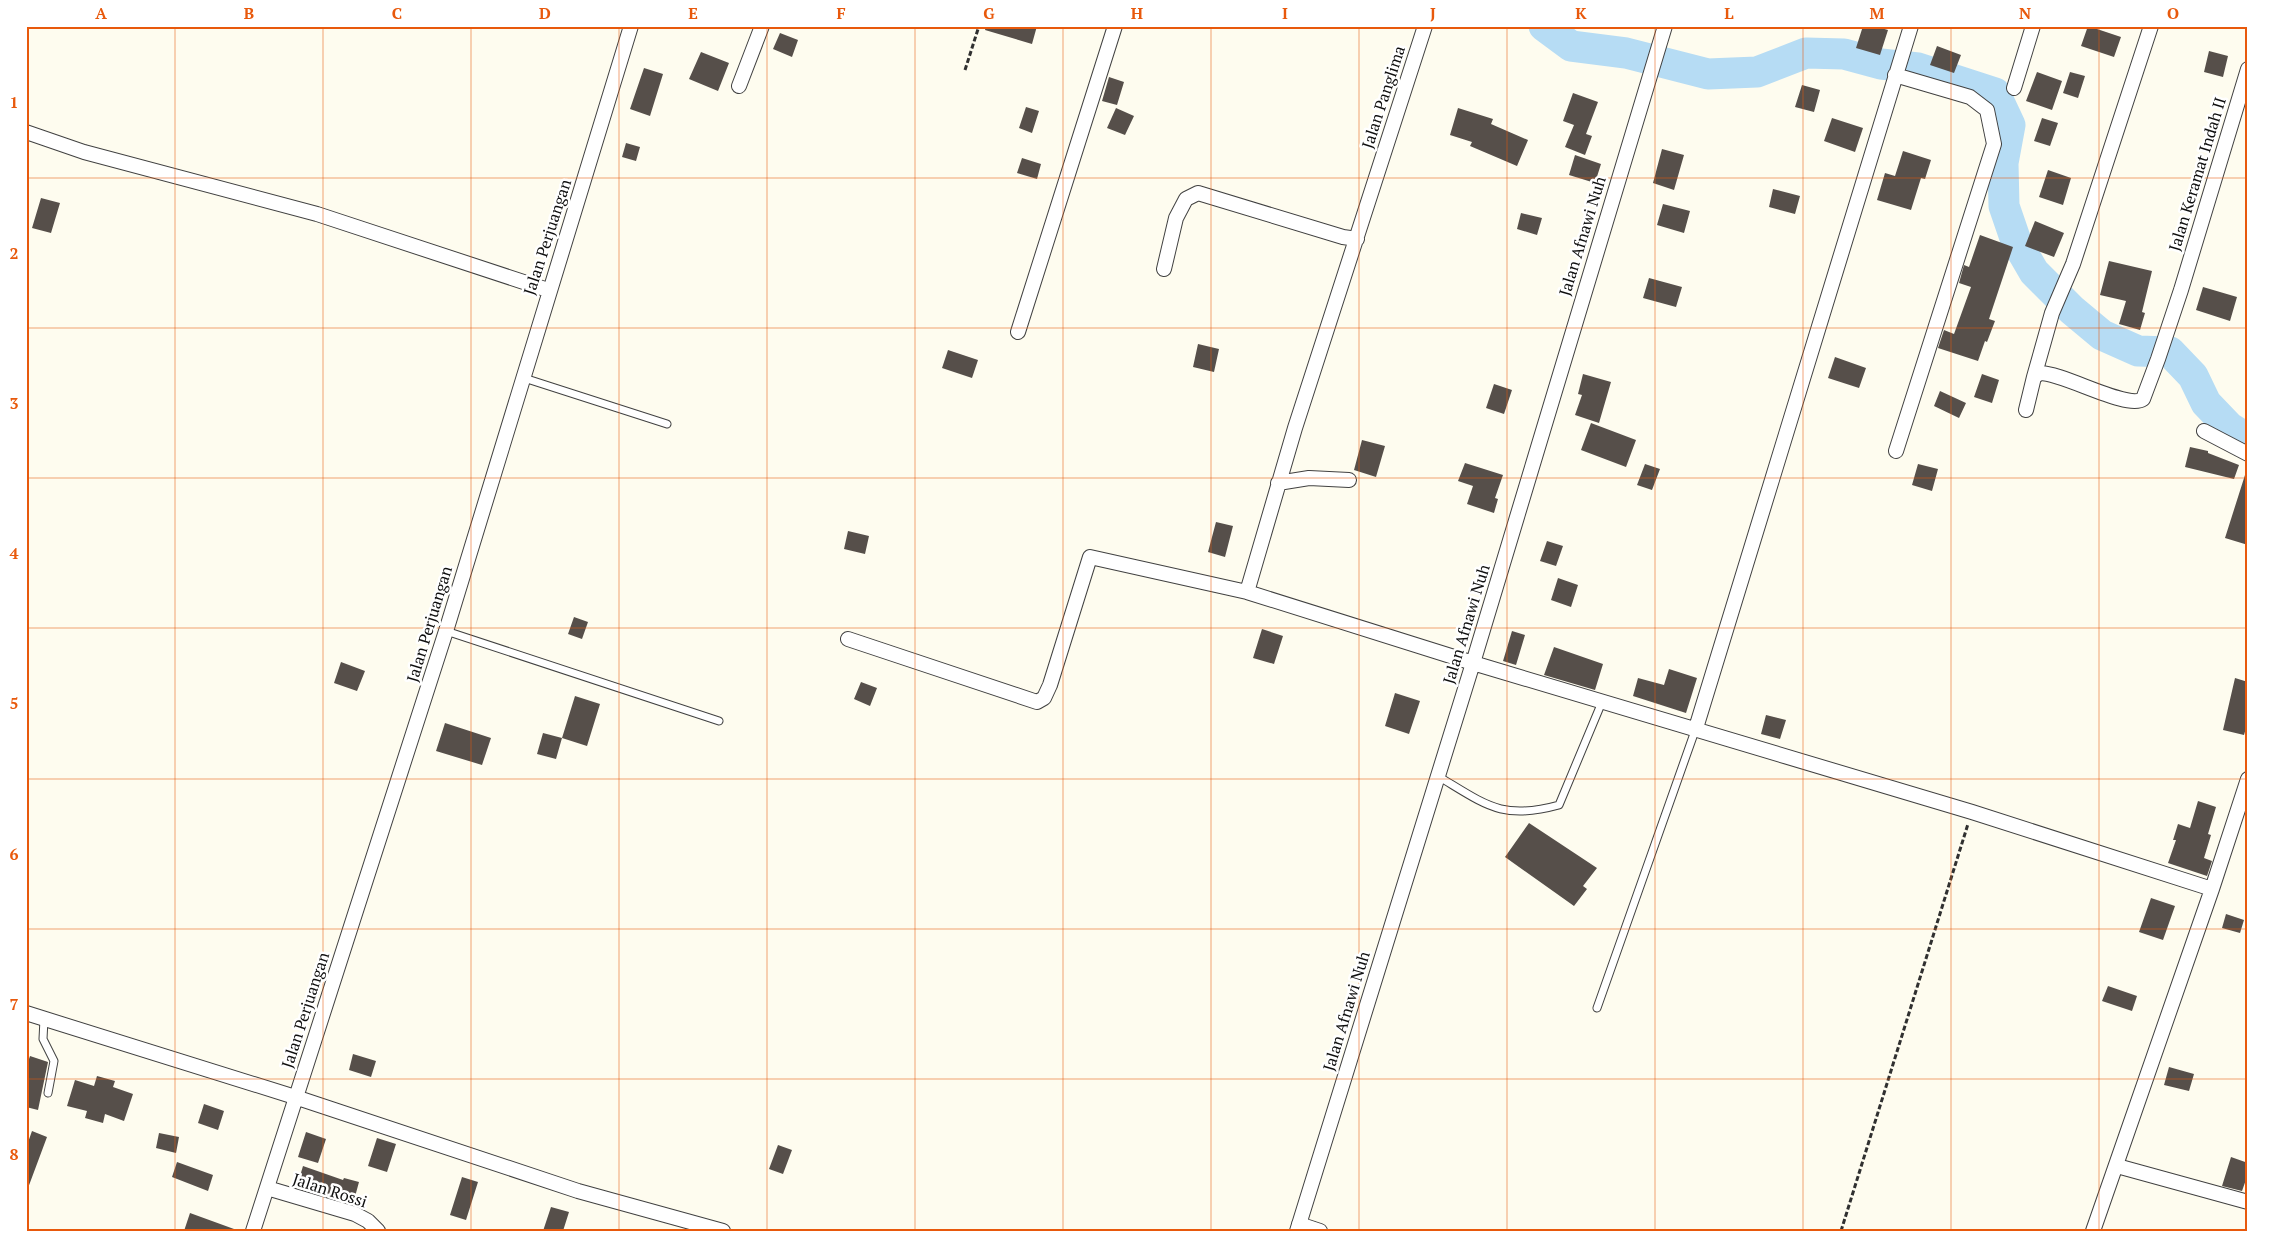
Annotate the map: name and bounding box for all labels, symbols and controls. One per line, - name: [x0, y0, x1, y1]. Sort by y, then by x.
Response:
- text: A: [95, 2, 107, 24]
- text: B: [244, 2, 254, 24]
- text: C: [392, 2, 402, 24]
- text: D: [539, 2, 551, 24]
- text: E: [688, 2, 698, 24]
- text: F: [836, 2, 846, 24]
- text: G: [983, 2, 995, 24]
- text: H: [1131, 2, 1143, 24]
- text: I: [1282, 2, 1288, 24]
- text: J: [1430, 2, 1436, 24]
- text: K: [1575, 2, 1587, 24]
- text: L: [1724, 2, 1734, 24]
- text: M: [1870, 2, 1885, 24]
- text: N: [2019, 2, 2031, 24]
- text: O: [2167, 2, 2179, 24]
- street label: Jalan Panglima: [1356, 43, 1410, 151]
- text: 1: [9, 91, 19, 113]
- street label: Jalan Keramat Indah II: [2163, 94, 2231, 254]
- street label: Jalan Afnawi Nuh: [1553, 173, 1611, 299]
- street label: Jalan Perjuangan: [518, 176, 576, 298]
- text: 2: [9, 242, 19, 264]
- text: 3: [9, 392, 19, 414]
- text: 4: [9, 542, 19, 564]
- street label: Jalan Afnawi Nuh: [1437, 561, 1495, 687]
- street label: Jalan Perjuangan: [401, 563, 457, 685]
- text: 5: [9, 692, 19, 714]
- text: 6: [9, 843, 19, 865]
- street label: Jalan Afnawi Nuh: [1317, 948, 1375, 1074]
- street label: Jalan Perjuangan: [276, 949, 334, 1071]
- text: 7: [9, 993, 19, 1015]
- text: 8: [9, 1143, 19, 1165]
- street label: Jalan Rossi: [290, 1168, 370, 1212]

